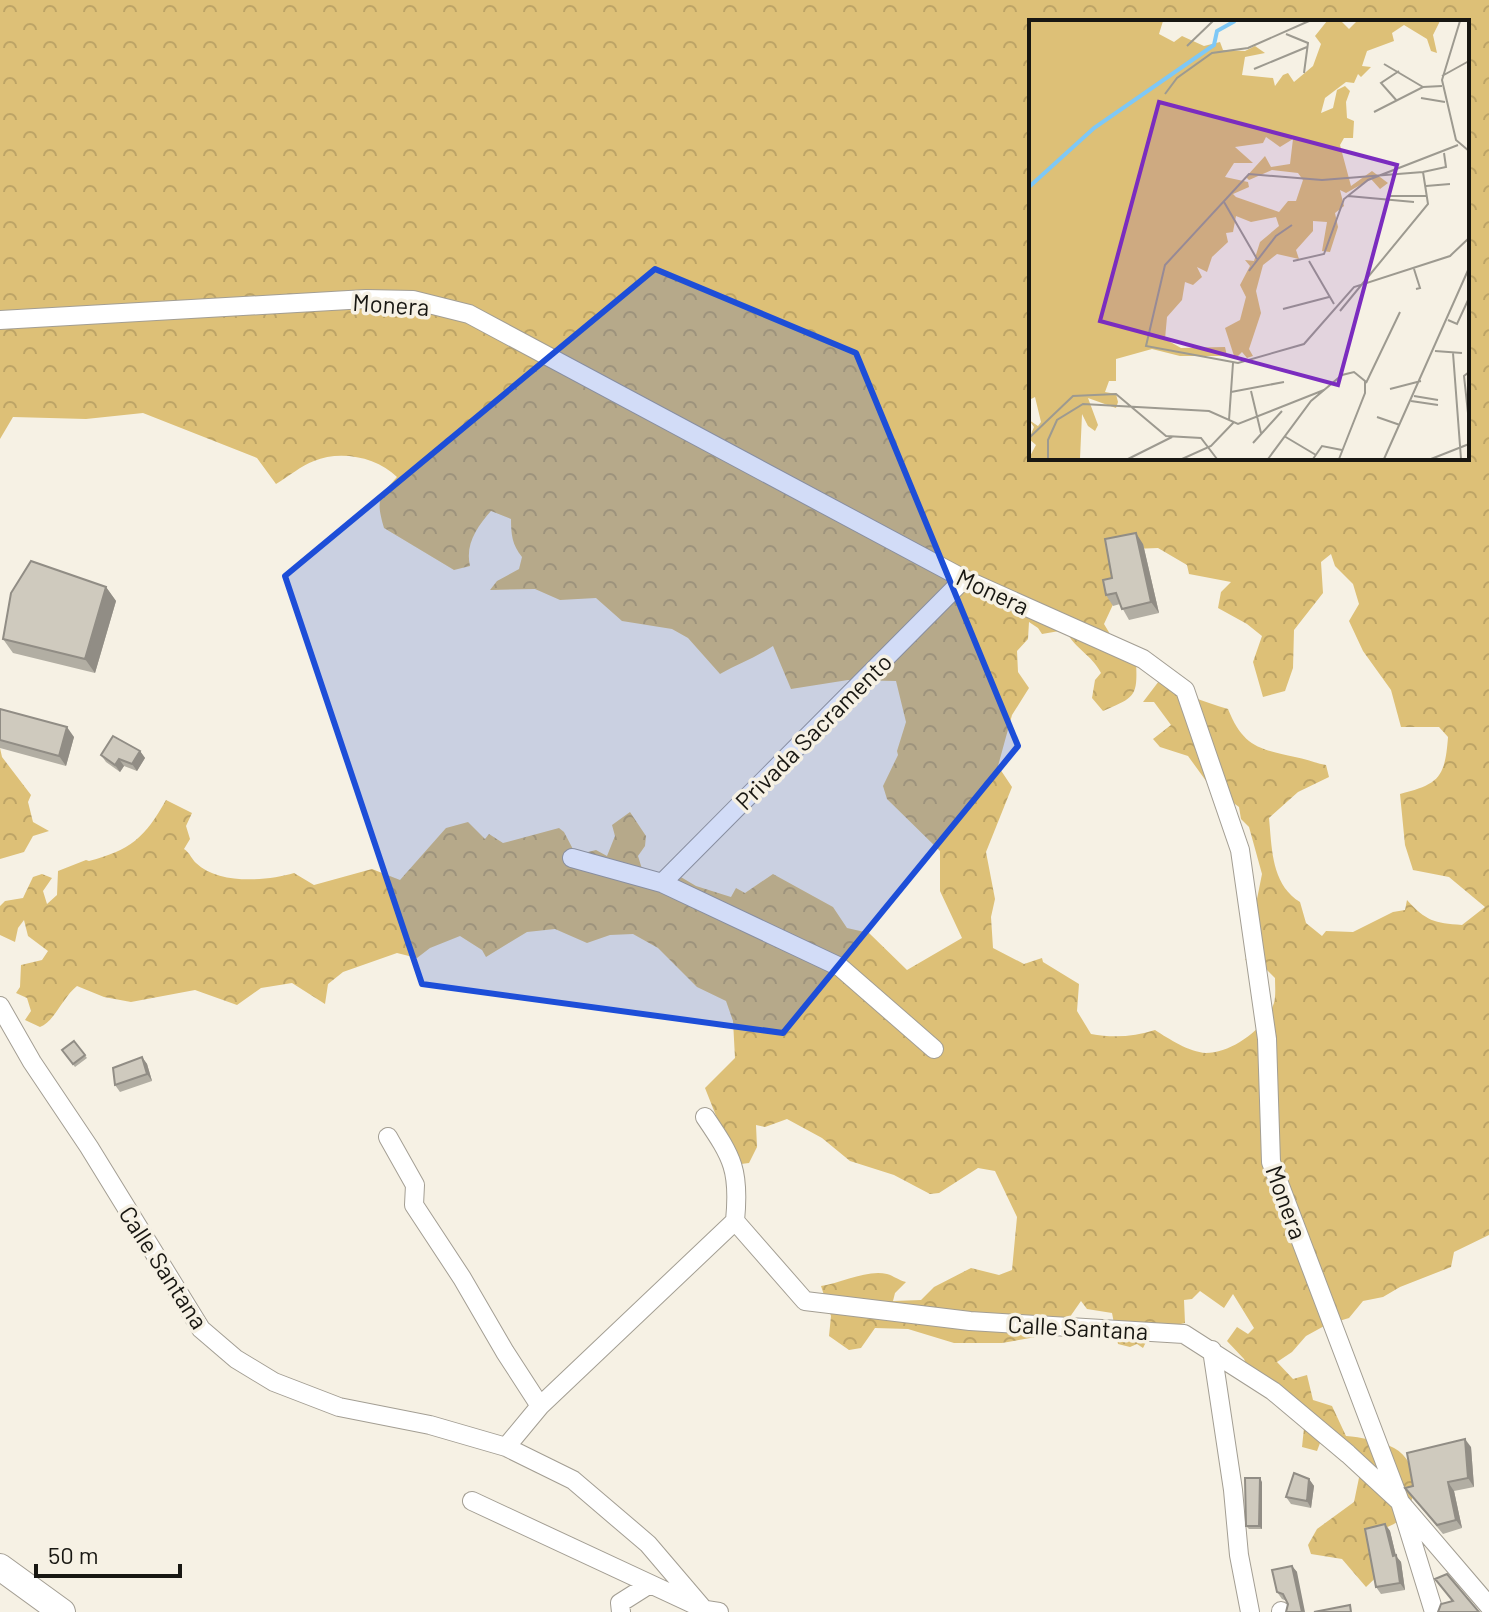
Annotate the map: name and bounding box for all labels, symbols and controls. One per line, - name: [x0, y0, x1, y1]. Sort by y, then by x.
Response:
- inset map: [1029, 20, 1469, 460]
- street label: Monera: [352, 287, 430, 321]
- street label: Monera: [952, 562, 1034, 620]
- street label: Privada Sacramento: [729, 647, 897, 815]
- street label: Monera: [1260, 1161, 1314, 1243]
- street label: Calle Santana: [114, 1200, 214, 1334]
- street label: Calle Santana: [1007, 1309, 1149, 1345]
- scale bar: [36, 1528, 180, 1578]
- text: 50 m: [48, 1540, 99, 1569]

